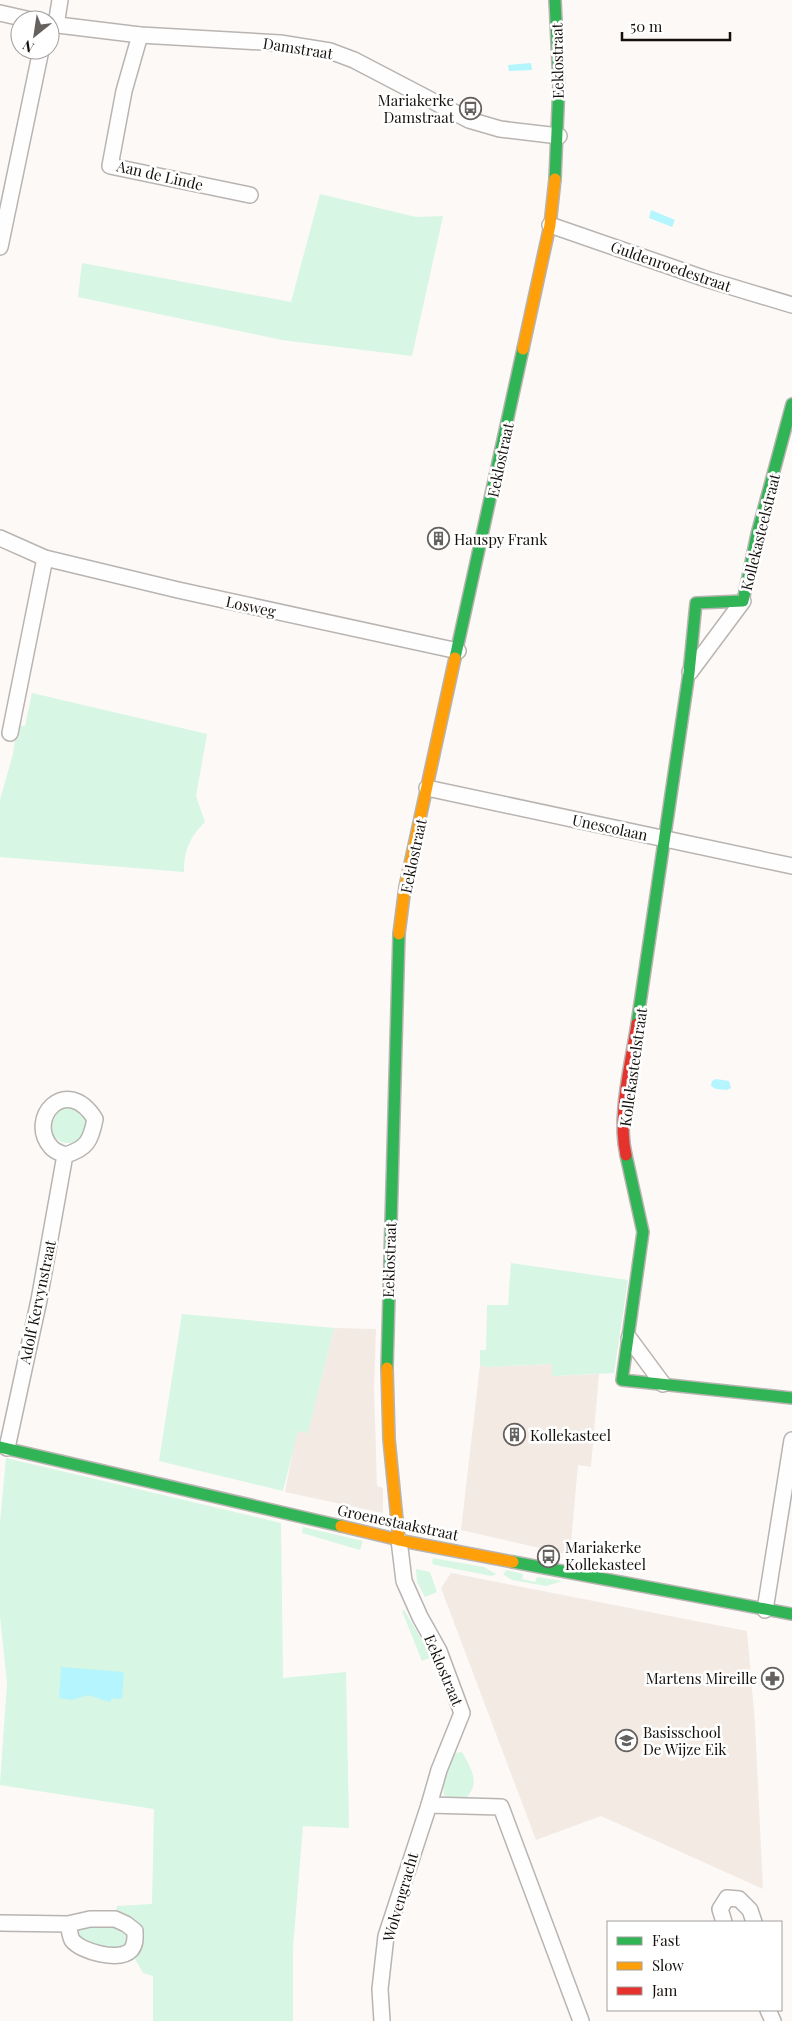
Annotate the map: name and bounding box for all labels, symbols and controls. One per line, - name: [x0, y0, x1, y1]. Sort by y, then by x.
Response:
- north arrow: [10, 10, 60, 60]
- scale bar: [622, 10, 730, 42]
- text: 50 m: [630, 16, 663, 36]
- street label: Eeklostraat: [546, 22, 568, 99]
- street label: Damstraat: [262, 33, 335, 63]
- text: N: [19, 36, 37, 57]
- place label: Mariakerke Damstraat: [378, 90, 455, 127]
- bus stop icon: Mariakerke Damstraat: [458, 97, 482, 121]
- street label: Aan de Linde: [114, 155, 205, 195]
- street label: Guldenroedestraat: [608, 236, 735, 296]
- street label: Eeklostraat: [482, 420, 518, 499]
- street label: Kollekasteelstraat: [736, 471, 784, 593]
- building icon: Hauspy Frank: [426, 527, 450, 551]
- place label: Hauspy Frank: [454, 529, 548, 549]
- street label: Losweg: [224, 591, 278, 621]
- street label: Unescolaan: [570, 809, 650, 845]
- street label: Eeklostraat: [395, 816, 431, 895]
- street label: Kollekasteelstraat: [615, 1006, 651, 1128]
- street label: Eeklostraat: [378, 1221, 400, 1298]
- street label: Adolf Kervynstraat: [14, 1238, 60, 1367]
- building icon: Kollekasteel: [502, 1423, 526, 1447]
- place label: Kollekasteel: [530, 1425, 611, 1445]
- street label: Groenestaakstraat: [336, 1499, 461, 1545]
- place label: Mariakerke Kollekasteel: [565, 1537, 646, 1574]
- bus stop icon: Mariakerke Kollekasteel: [537, 1544, 561, 1568]
- street label: Eeklostraat: [420, 1631, 468, 1709]
- pharmacy icon: Martens Mireille: [761, 1666, 785, 1690]
- place label: Martens Mireille: [646, 1668, 757, 1688]
- place label: Basisschool De Wijze Eik: [643, 1722, 727, 1759]
- school or university icon: Basisschool De Wijze Eik: [615, 1729, 639, 1753]
- street label: Wolvengracht: [377, 1849, 422, 1945]
- legend: [607, 1921, 782, 2011]
- text: Fast: [652, 1930, 681, 1950]
- text: Slow: [652, 1955, 684, 1975]
- text: Jam: [651, 1980, 678, 2000]

